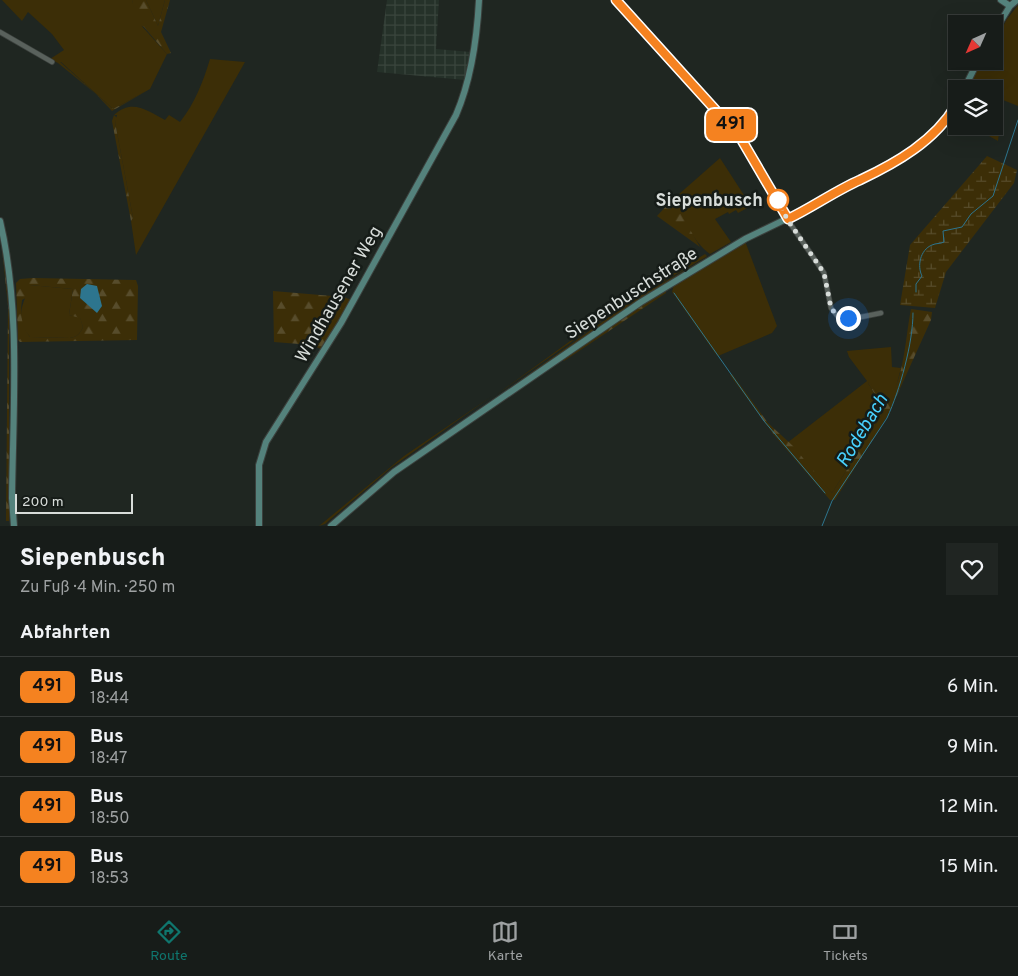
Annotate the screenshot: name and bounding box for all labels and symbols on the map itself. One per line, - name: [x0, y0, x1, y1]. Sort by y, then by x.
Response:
- north arrow: [948, 15, 1002, 70]
- line badge: 491: [702, 109, 760, 141]
- marker: Siepenbusch: [767, 189, 789, 211]
- place label: Siepenbusch: [655, 190, 763, 213]
- street label: Windhausener Weg: [291, 222, 388, 367]
- street label: Siepenbuschstraße: [561, 243, 702, 346]
- your location: [836, 306, 861, 331]
- water label: Rodebach: [831, 389, 894, 472]
- scale bar: [15, 491, 132, 514]

